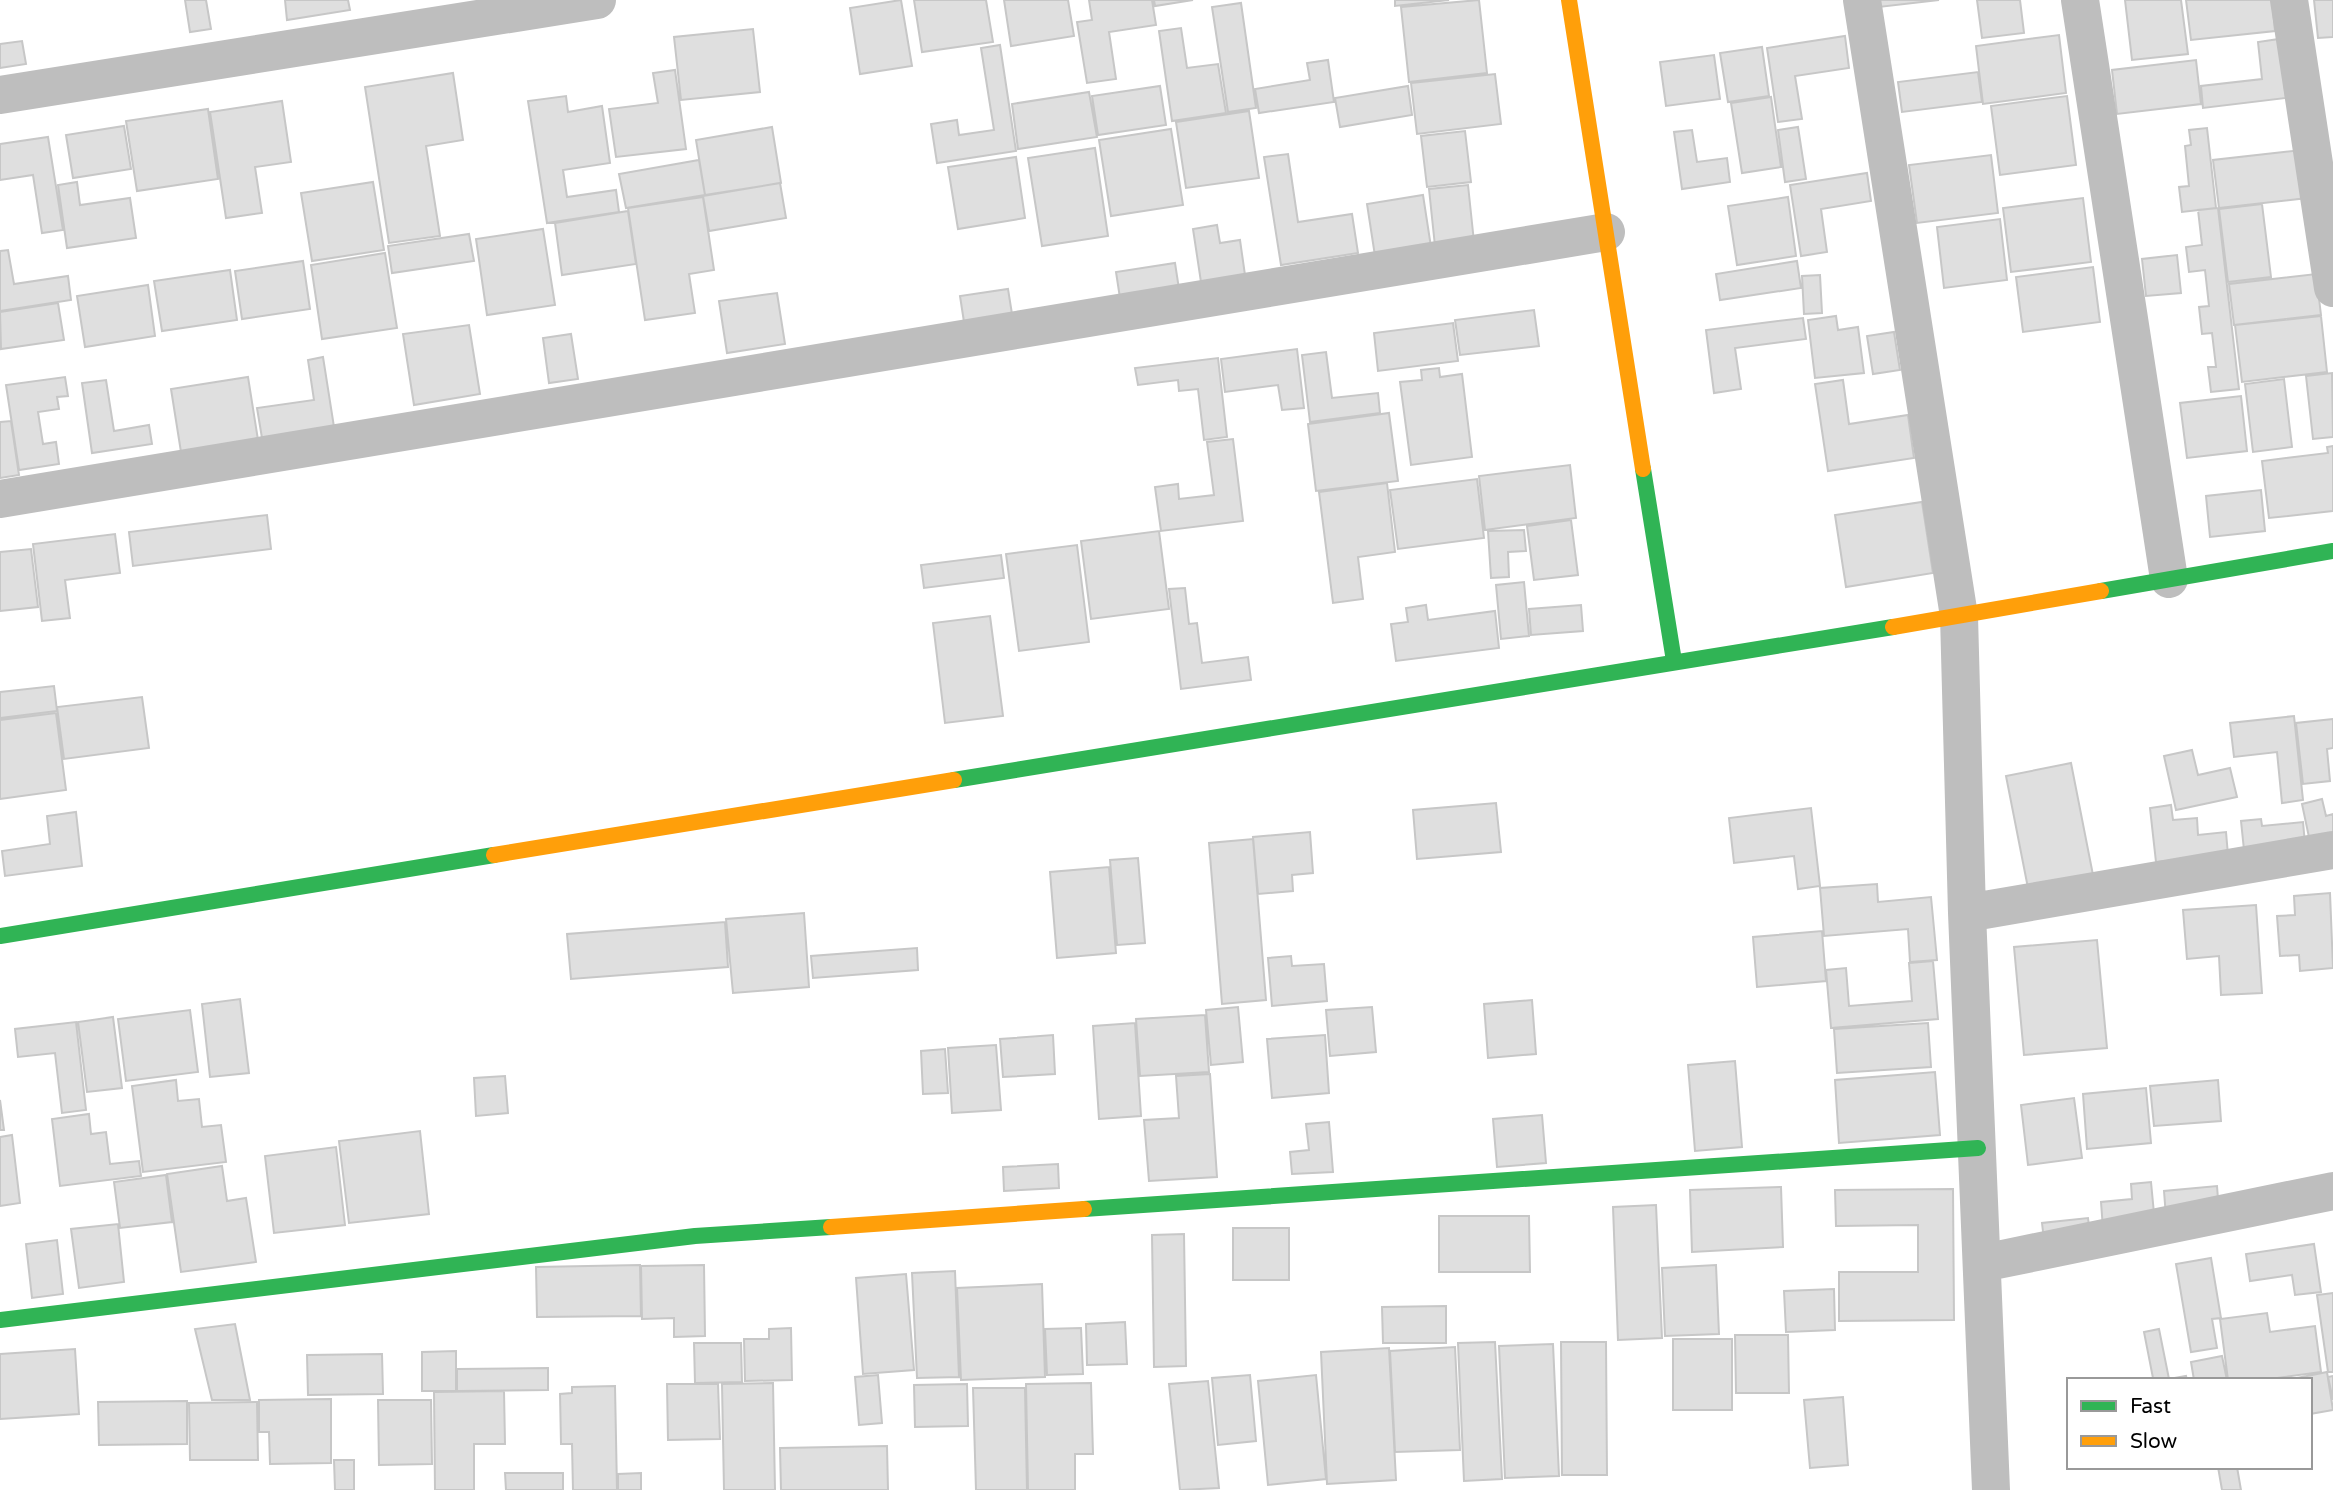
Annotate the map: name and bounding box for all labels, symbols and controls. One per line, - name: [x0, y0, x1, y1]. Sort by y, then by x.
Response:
- legend: [2067, 1378, 2312, 1469]
- text: Fast: [2130, 1394, 2171, 1419]
- text: Slow: [2130, 1429, 2178, 1454]

